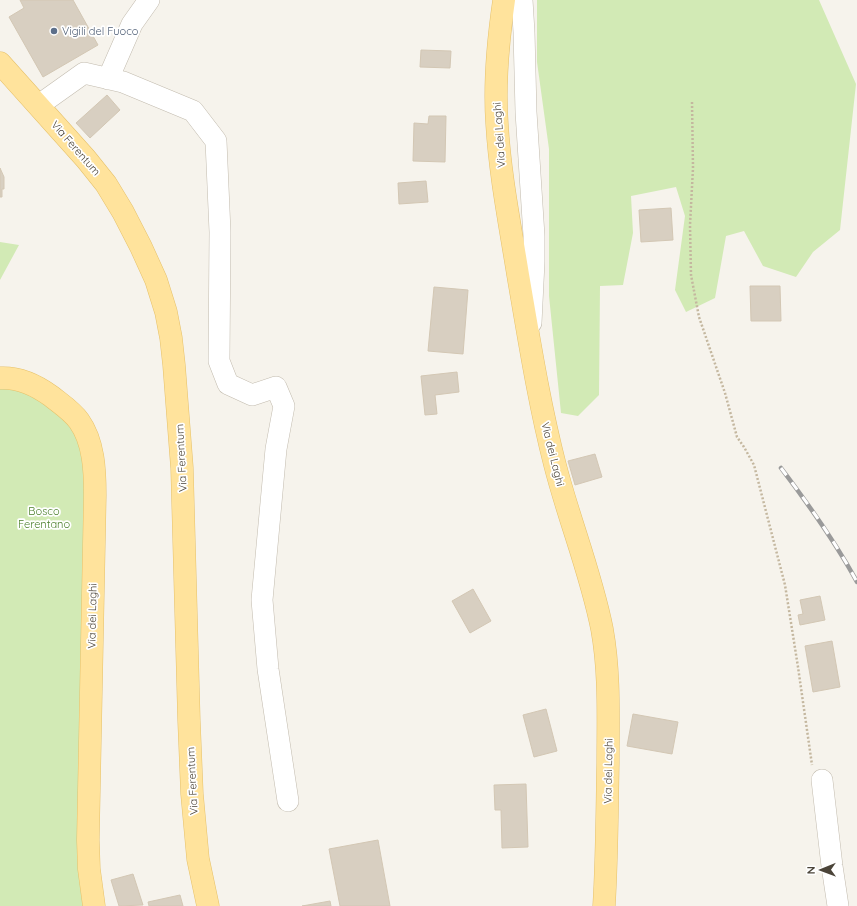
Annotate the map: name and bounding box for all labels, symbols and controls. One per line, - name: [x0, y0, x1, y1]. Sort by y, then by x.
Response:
- place label: Vigili del Fuoco: [62, 24, 139, 38]
- marker: Vigili del Fuoco: [49, 26, 59, 36]
- street label: Via dei Laghi: [490, 102, 508, 168]
- street label: Via Ferentum: [48, 118, 104, 178]
- street label: Via dei Laghi: [538, 420, 568, 488]
- street label: Via Ferentum: [172, 424, 190, 492]
- park label: Bosco Ferentano: [18, 504, 70, 531]
- street label: Via dei Laghi: [84, 583, 100, 649]
- street label: Via dei Laghi: [600, 738, 616, 804]
- street label: Via Ferentum: [183, 747, 201, 815]
- north arrow: [801, 850, 841, 890]
- text: N: [804, 866, 818, 874]

